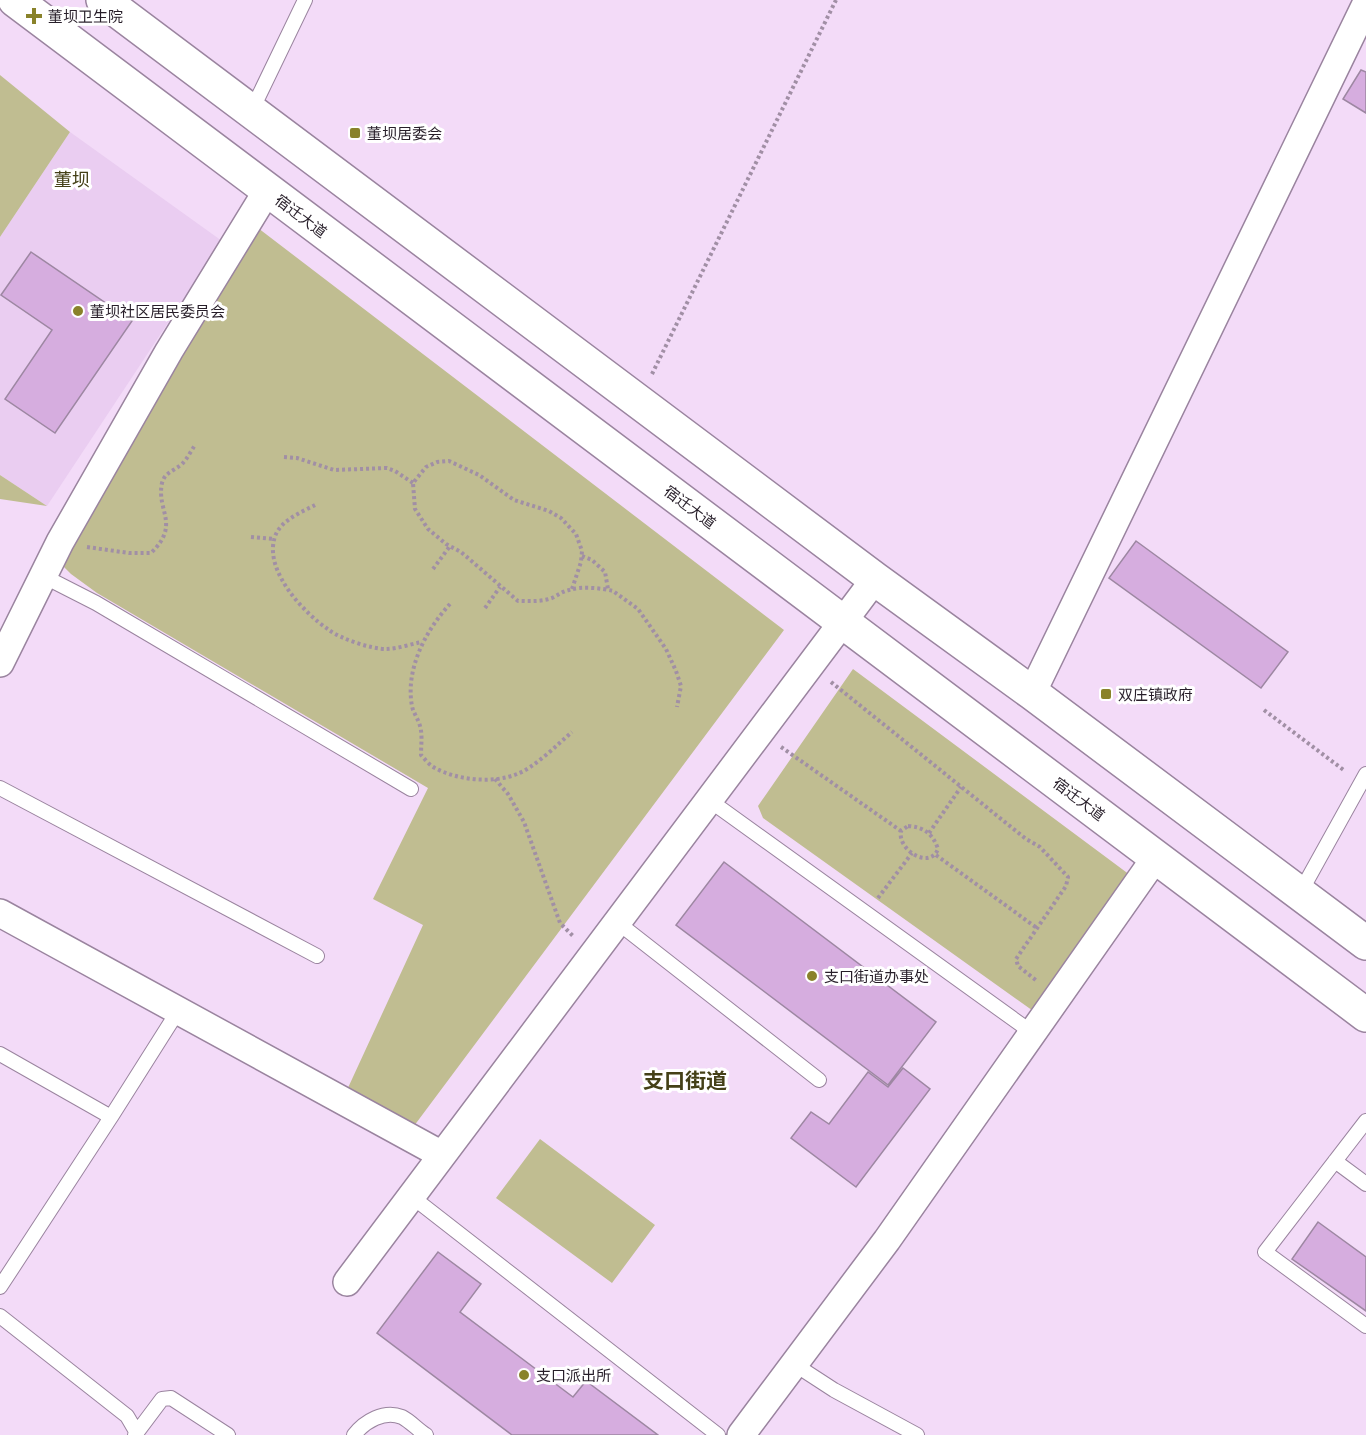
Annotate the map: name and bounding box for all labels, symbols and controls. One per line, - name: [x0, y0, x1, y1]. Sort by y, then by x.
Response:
- marker: 董坝卫生院: [25, 7, 43, 25]
- place label: 董坝卫生院: [48, 8, 123, 25]
- place label: 董坝居委会: [367, 125, 442, 142]
- marker: 董坝居委会: [348, 126, 362, 140]
- district label: 董坝: [54, 169, 90, 190]
- street label: 宿迁大道: [272, 191, 330, 241]
- place label: 董坝社区居民委员会: [90, 303, 225, 320]
- marker: 董坝社区居民委员会: [71, 304, 85, 318]
- street label: 宿迁大道: [661, 482, 719, 532]
- place label: 双庄镇政府: [1118, 686, 1193, 703]
- marker: 双庄镇政府: [1099, 687, 1113, 701]
- street label: 宿迁大道: [1050, 774, 1108, 824]
- place label: 支口街道办事处: [824, 968, 929, 985]
- marker: 支口街道办事处: [805, 969, 819, 983]
- district label: 支口街道: [643, 1068, 727, 1093]
- place label: 支口派出所: [536, 1367, 611, 1384]
- marker: 支口派出所: [517, 1368, 531, 1382]

